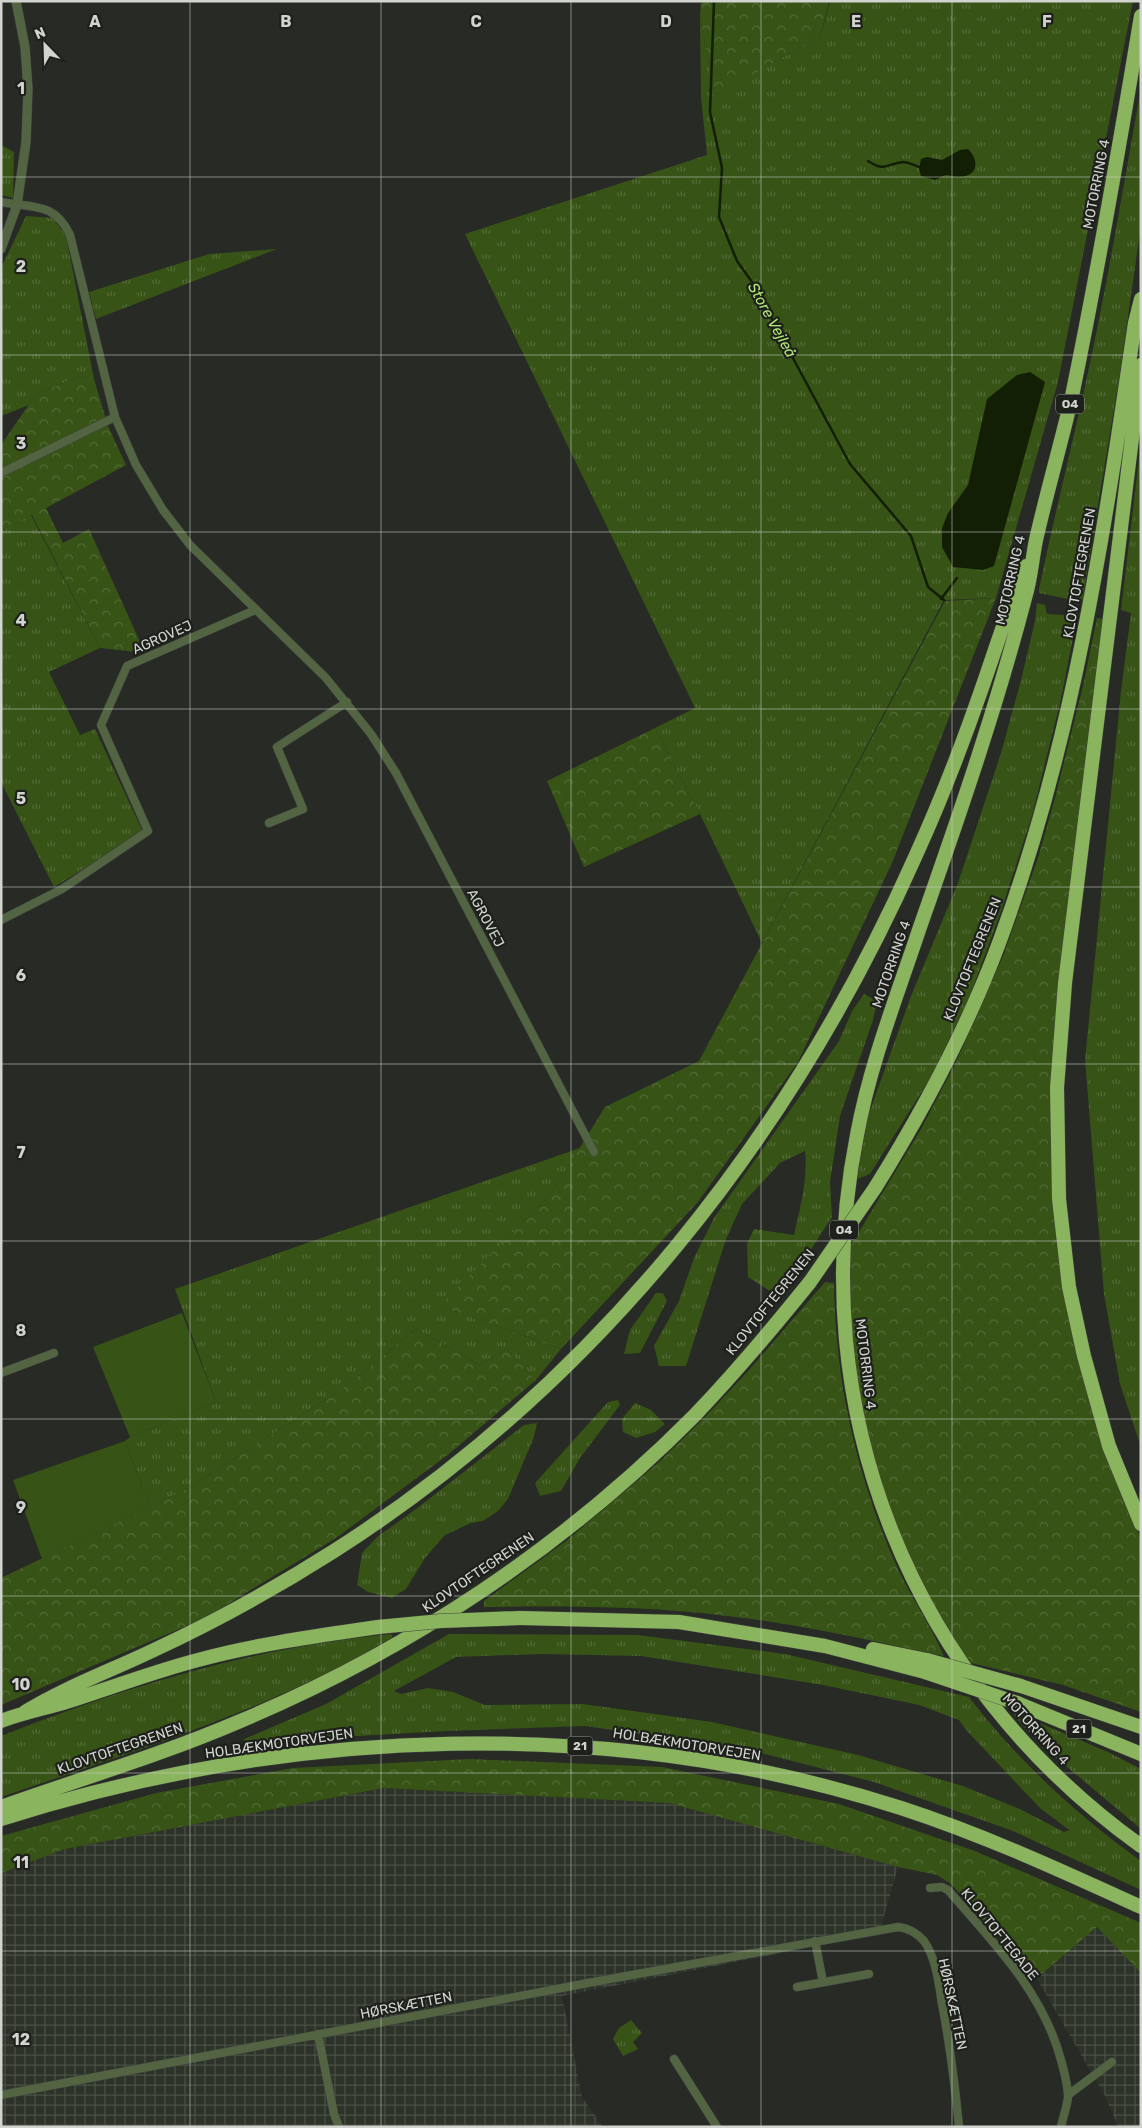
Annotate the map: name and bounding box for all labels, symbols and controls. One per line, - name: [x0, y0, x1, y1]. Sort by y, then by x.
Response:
- text: A: [89, 12, 101, 31]
- text: B: [280, 12, 292, 31]
- text: C: [470, 12, 482, 31]
- text: D: [660, 12, 672, 31]
- text: E: [851, 12, 861, 31]
- text: F: [1042, 12, 1052, 31]
- north arrow: [20, 20, 70, 70]
- text: N: [32, 24, 48, 43]
- text: 1: [17, 79, 25, 98]
- street label: MOTORRING 4: [1079, 137, 1114, 231]
- text: 2: [16, 257, 26, 276]
- water label: Store Vejleå: [744, 279, 800, 361]
- road number: O4: [1056, 394, 1084, 414]
- text: 3: [16, 434, 26, 453]
- street label: KLOVTOFTEGRENEN: [1060, 507, 1099, 639]
- street label: MOTORRING 4: [992, 533, 1029, 627]
- text: 4: [16, 611, 27, 630]
- street label: AGROVEJ: [130, 617, 195, 658]
- text: 5: [16, 789, 26, 808]
- street label: AGROVEJ: [463, 886, 508, 950]
- street label: KLOVTOFTEGRENEN: [940, 895, 1005, 1023]
- street label: MOTORRING 4: [869, 918, 914, 1010]
- text: 6: [16, 966, 26, 985]
- text: 7: [16, 1143, 26, 1162]
- road number: O4: [830, 1220, 858, 1240]
- street label: KLOVTOFTEGRENEN: [722, 1246, 818, 1359]
- street label: MOTORRING 4: [852, 1318, 880, 1411]
- text: 8: [16, 1321, 27, 1340]
- text: 9: [16, 1498, 26, 1517]
- street label: KLOVTOFTEGRENEN: [419, 1529, 538, 1616]
- text: 10: [12, 1675, 31, 1694]
- street label: MOTORRING 4: [999, 1690, 1073, 1769]
- street label: KLOVTOFTEGRENEN: [55, 1719, 185, 1778]
- road number: 21: [1066, 1720, 1092, 1738]
- street label: HOLBÆKMOTORVEJEN: [612, 1724, 762, 1765]
- street label: HOLBÆKMOTORVEJEN: [204, 1725, 354, 1762]
- road number: 21: [568, 1736, 592, 1755]
- text: 11: [13, 1853, 29, 1872]
- street label: KLOVTOFTEGADE: [957, 1885, 1042, 1984]
- street label: HØRSKÆTTEN: [934, 1957, 971, 2052]
- street label: HØRSKÆTTEN: [359, 1988, 454, 2023]
- text: 12: [12, 2030, 30, 2049]

